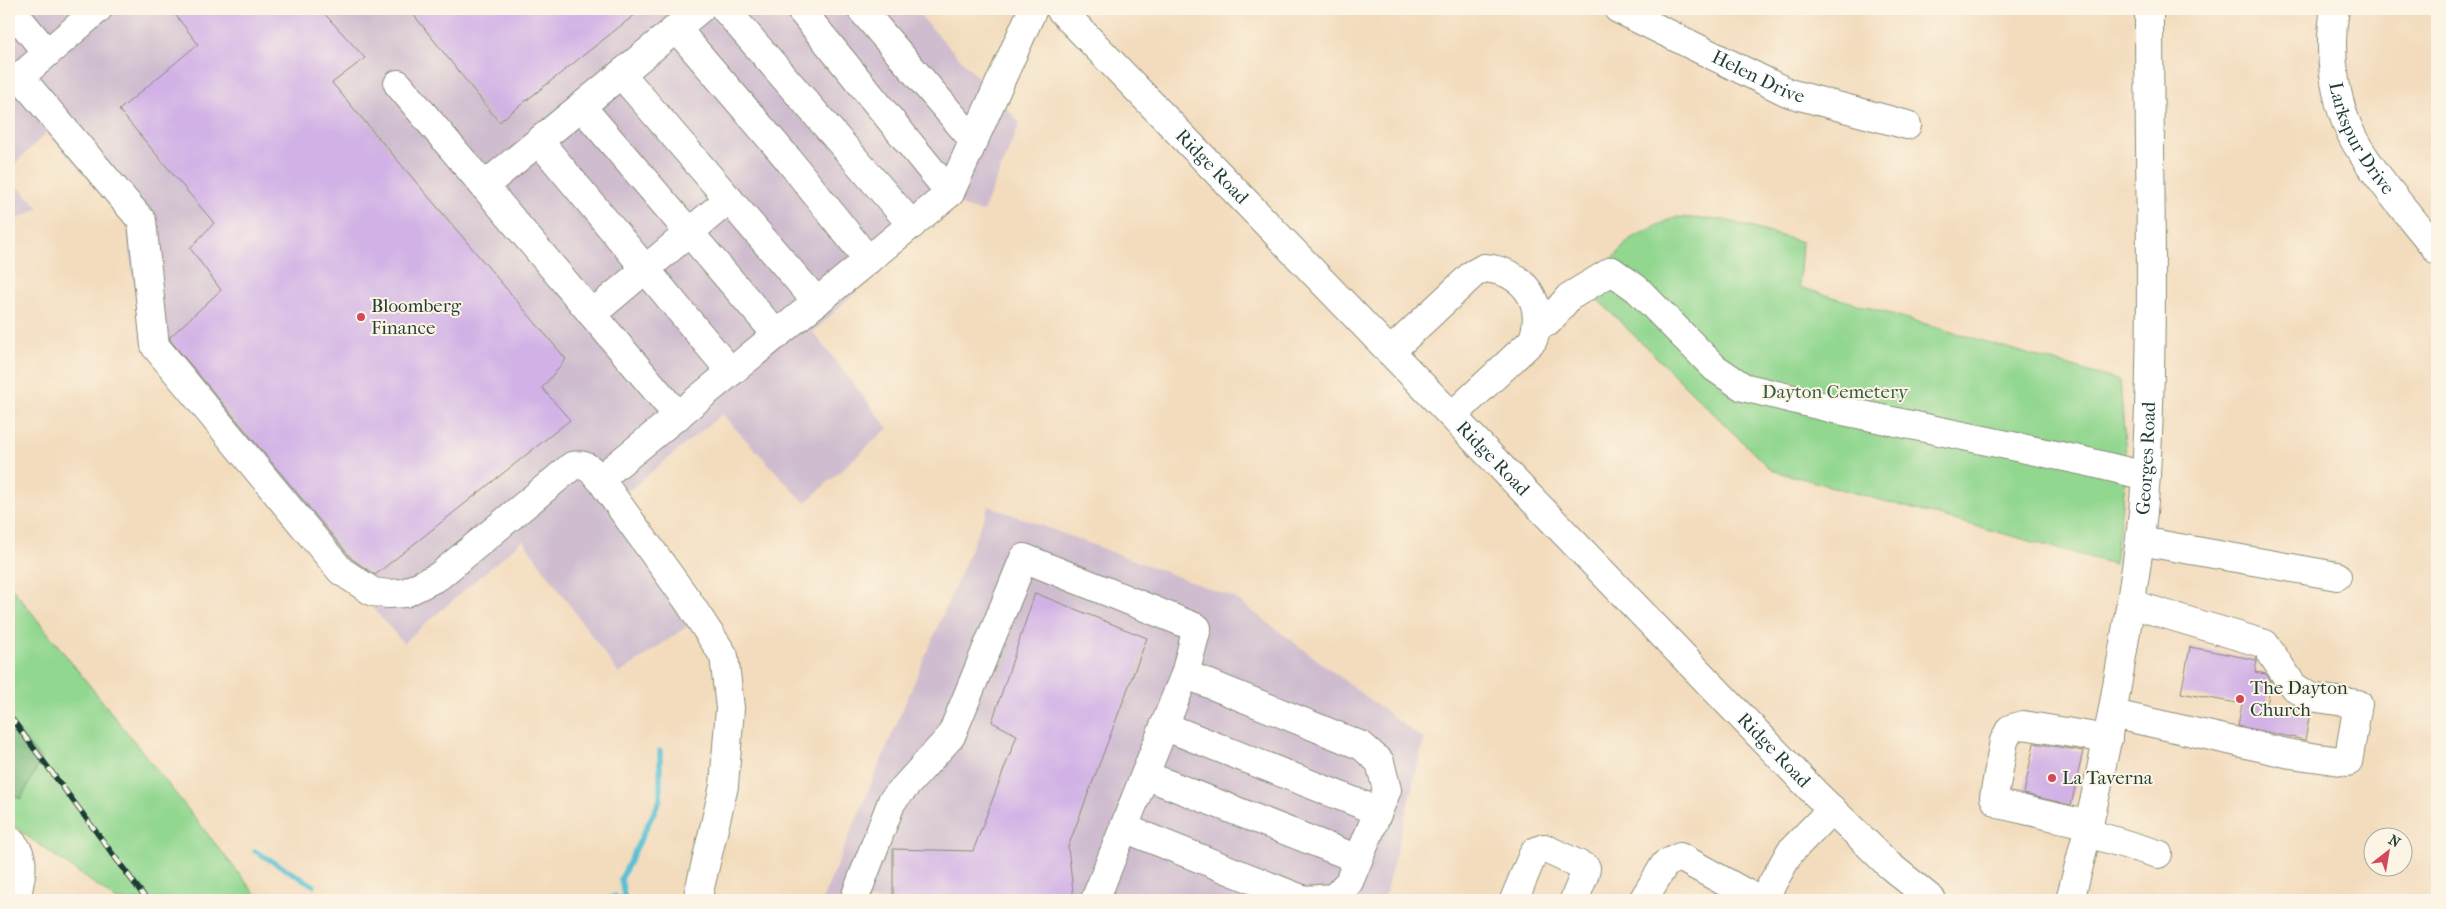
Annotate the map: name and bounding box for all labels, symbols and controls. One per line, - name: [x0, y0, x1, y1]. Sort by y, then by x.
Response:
- street label: Helen Drive: [1708, 46, 1807, 108]
- street label: Larkspur Drive: [2324, 80, 2399, 199]
- street label: Ridge Road: [1171, 125, 1253, 209]
- place label: Bloomberg Finance: [371, 295, 462, 339]
- marker: Bloomberg Finance: [355, 311, 367, 323]
- park label: Dayton Cemetery: [1762, 381, 1909, 403]
- street label: Georges Road: [2132, 401, 2160, 516]
- street label: Ridge Road: [1452, 416, 1534, 501]
- place label: The Dayton Church: [2250, 677, 2348, 721]
- marker: The Dayton Church: [2234, 693, 2246, 705]
- street label: Ridge Road: [1733, 708, 1815, 793]
- place label: La Taverna: [2062, 767, 2153, 789]
- marker: La Taverna: [2046, 772, 2058, 784]
- north arrow: [2364, 826, 2414, 876]
- text: N: [2386, 831, 2404, 852]

